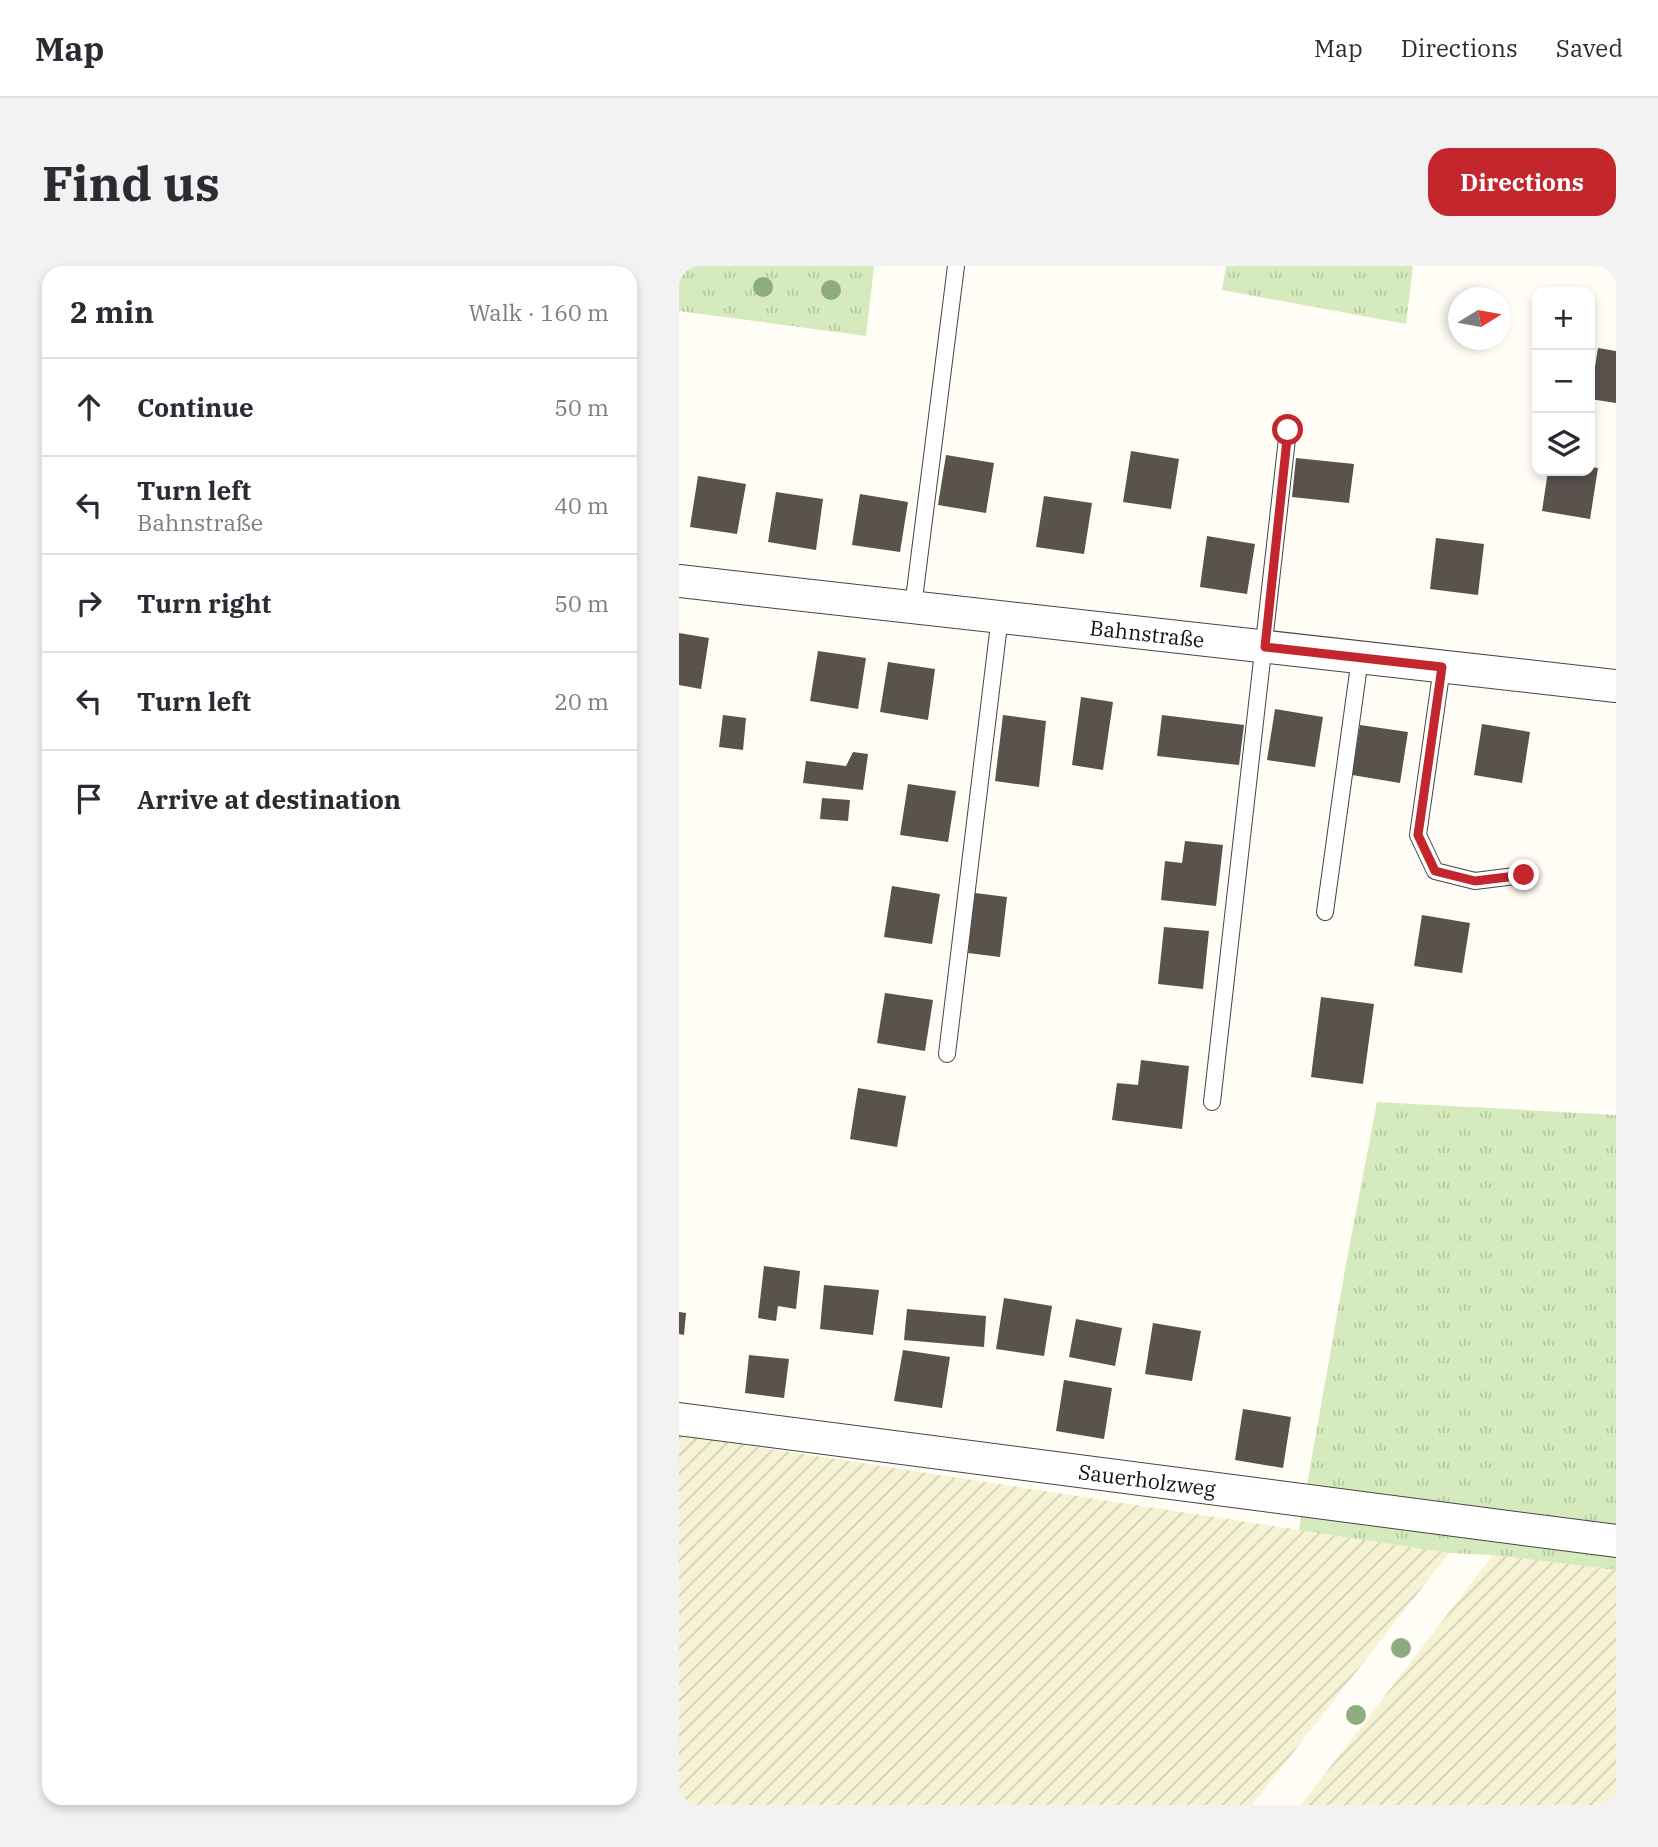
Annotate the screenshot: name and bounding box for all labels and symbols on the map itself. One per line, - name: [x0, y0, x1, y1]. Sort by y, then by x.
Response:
- north arrow: [1448, 287, 1511, 350]
- route start: [1272, 414, 1303, 445]
- street label: Bahnstraße: [1088, 613, 1206, 654]
- route end: [1508, 859, 1539, 890]
- street label: Sauerholzweg: [1077, 1457, 1218, 1503]

